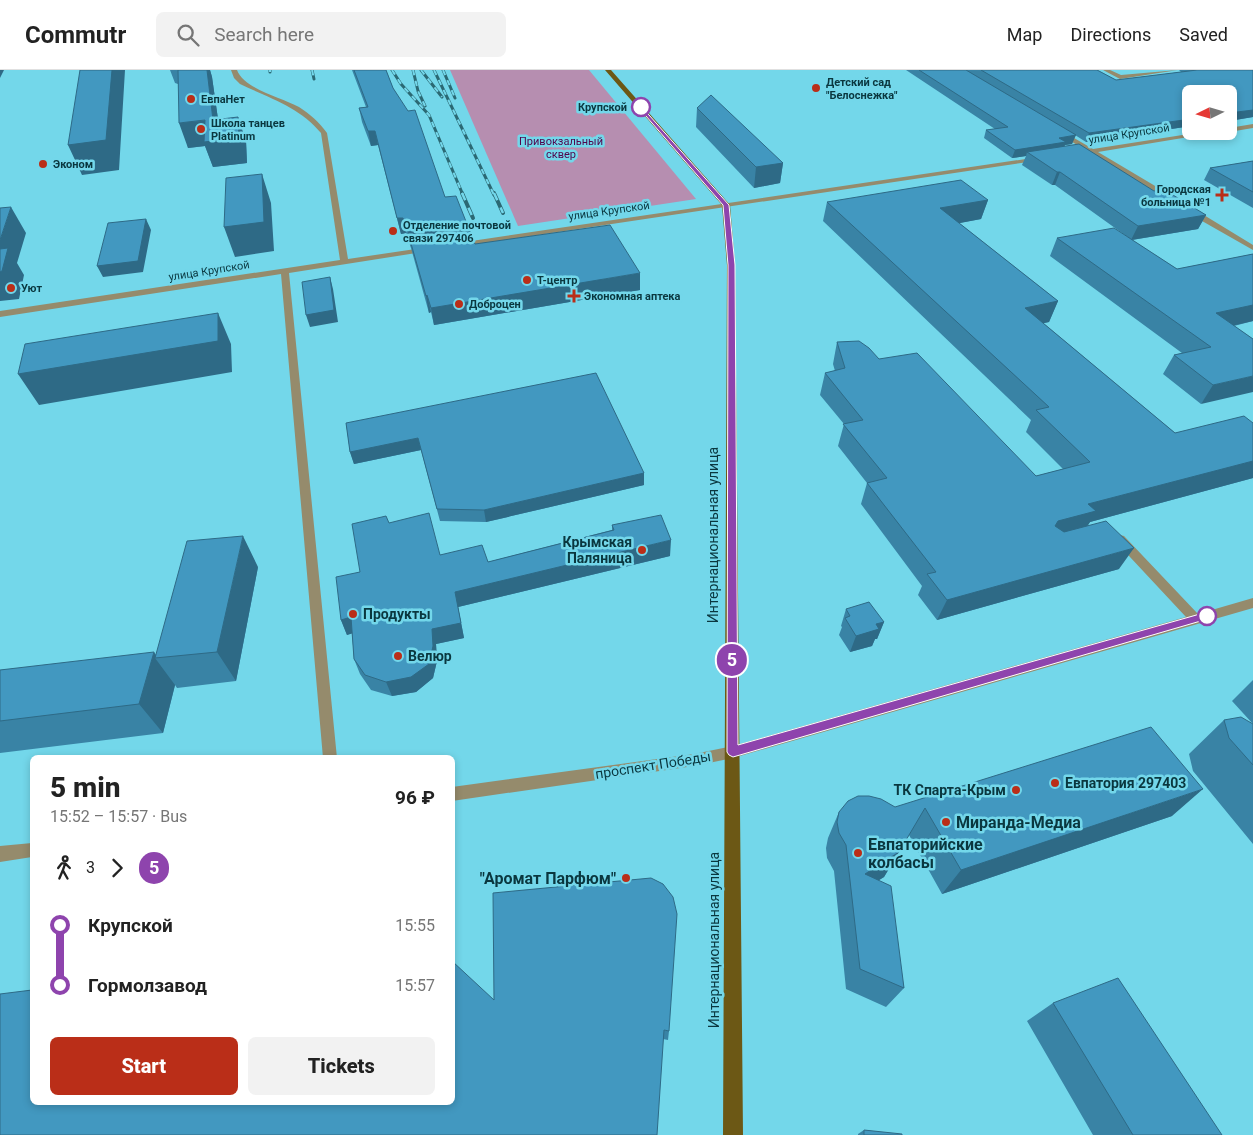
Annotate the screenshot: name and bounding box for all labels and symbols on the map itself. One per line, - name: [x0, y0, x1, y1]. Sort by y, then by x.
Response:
- place label: Детский сад "Белоснежка": [826, 76, 898, 102]
- marker: Детский сад "Белоснежка": [810, 82, 822, 94]
- north arrow: [1182, 85, 1238, 140]
- marker: ЕвпаНет: [185, 93, 197, 105]
- place label: ЕвпаНет: [201, 93, 245, 106]
- marker: Крупской: [631, 97, 651, 117]
- place label: Крупской: [578, 101, 627, 114]
- place label: Школа танцев Platinum: [211, 117, 285, 143]
- street label: улица Крупской: [1088, 121, 1170, 147]
- marker: Школа танцев Platinum: [195, 123, 207, 135]
- park label: Привокзальный сквер: [519, 135, 603, 161]
- marker: Эконом: [37, 158, 49, 170]
- place label: Эконом: [53, 158, 93, 171]
- place label: Городская больница №1: [1141, 183, 1211, 209]
- marker: Городская больница №1: [1215, 188, 1229, 202]
- street label: улица Крупской: [568, 199, 650, 223]
- place label: Отделение почтовой связи 297406: [403, 219, 511, 245]
- marker: Отделение почтовой связи 297406: [387, 225, 399, 237]
- street label: улица Крупской: [168, 258, 250, 284]
- marker: Т-центр: [521, 274, 533, 286]
- place label: Т-центр: [537, 274, 577, 287]
- marker: Уют: [5, 282, 17, 294]
- place label: Уют: [21, 282, 42, 295]
- marker: Экономная аптека: [568, 290, 580, 302]
- place label: Экономная аптека: [584, 290, 681, 303]
- marker: Доброцен: [453, 298, 465, 310]
- place label: Доброцен: [469, 298, 521, 311]
- street label: Интернациональная улица: [705, 447, 721, 623]
- place label: Крымская Паляница: [562, 534, 633, 566]
- marker: Крымская Паляница: [636, 544, 648, 556]
- place label: Продукты: [363, 606, 431, 622]
- unlabelled marker: [1197, 606, 1217, 626]
- marker: Продукты: [347, 608, 359, 620]
- line badge: 5: [716, 644, 748, 676]
- place label: Велюр: [408, 648, 452, 664]
- marker: Велюр: [392, 650, 404, 662]
- street label: проспект Победы: [594, 748, 712, 782]
- place label: Евпатория 297403: [1065, 775, 1186, 791]
- marker: Евпатория 297403: [1049, 777, 1061, 789]
- place label: ТК Спарта-Крым: [894, 782, 1006, 798]
- marker: ТК Спарта-Крым: [1010, 784, 1022, 796]
- place label: Миранда-Медиа: [956, 813, 1081, 832]
- marker: Миранда-Медиа: [940, 816, 952, 828]
- place label: Евпаторийские колбасы: [868, 835, 983, 872]
- marker: Евпаторийские колбасы: [852, 847, 864, 859]
- street label: Интернациональная улица: [706, 852, 722, 1028]
- place label: "Аромат Парфюм": [480, 869, 616, 888]
- marker: "Аромат Парфюм": [620, 872, 632, 884]

